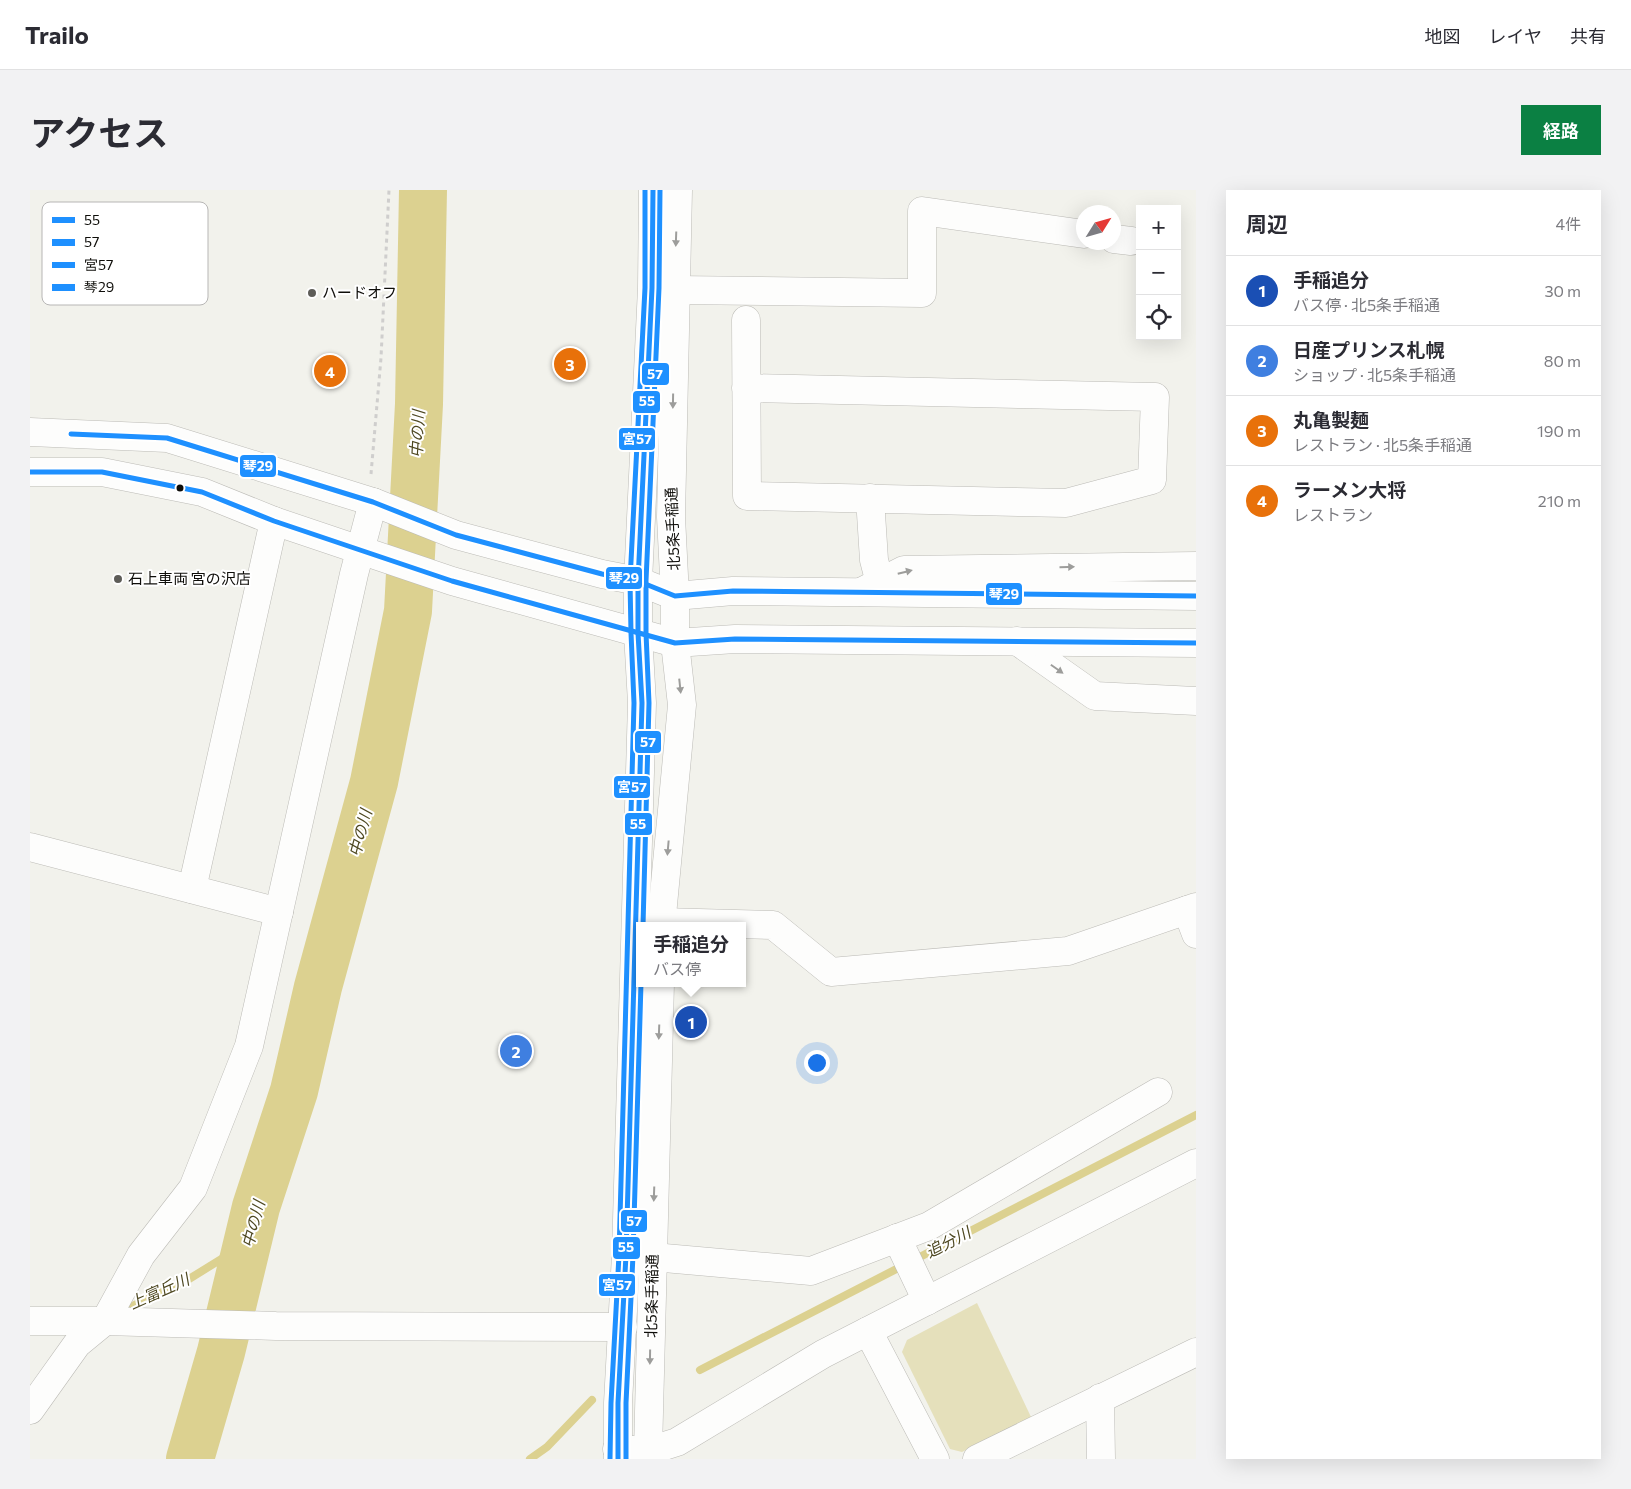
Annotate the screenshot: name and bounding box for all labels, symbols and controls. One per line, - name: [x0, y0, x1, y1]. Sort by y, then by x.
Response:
- text: Trailo: [25, 20, 89, 49]
- text: 地図: [1425, 25, 1461, 47]
- text: レイヤ: [1489, 25, 1542, 47]
- text: 共有: [1570, 25, 1606, 47]
- button: 経路: [1521, 105, 1601, 155]
- text: アクセス: [30, 110, 168, 153]
- legend: [42, 202, 208, 305]
- north arrow: [1076, 205, 1121, 250]
- map controls: [1136, 205, 1181, 340]
- button: +: [1136, 205, 1181, 250]
- text: 55: [84, 211, 100, 228]
- text: 周辺: [1246, 211, 1288, 236]
- text: 4件: [1555, 214, 1581, 233]
- one-way arrow: [672, 231, 680, 247]
- text: 57: [84, 233, 99, 250]
- button: −: [1136, 250, 1181, 295]
- text: 宮57: [84, 256, 113, 273]
- text: 手稲追分: [1293, 268, 1369, 291]
- text: 琴29: [84, 278, 114, 295]
- text: 1: [1258, 281, 1266, 300]
- text: 30 m: [1544, 281, 1581, 300]
- place label: ハードオフ: [322, 283, 397, 301]
- marker: ハードオフ: [306, 287, 318, 299]
- button: locate: [1136, 295, 1181, 340]
- text: バス停 · 北5条手稲通: [1293, 295, 1440, 314]
- text: 日産プリンス札幌: [1293, 338, 1445, 361]
- pin: 3: [554, 345, 586, 383]
- text: 2: [1257, 351, 1267, 370]
- text: 80 m: [1544, 351, 1581, 370]
- pin: 4: [314, 352, 346, 390]
- line badge: 57: [641, 362, 670, 386]
- text: 57: [647, 365, 663, 382]
- text: ショップ · 北5条手稲通: [1293, 365, 1456, 384]
- line badge: 55: [632, 390, 661, 414]
- text: 55: [639, 392, 655, 409]
- one-way arrow: [669, 393, 677, 409]
- water label: 中の川: [406, 408, 427, 458]
- text: 丸亀製麺: [1293, 408, 1369, 431]
- text: 3: [1257, 421, 1267, 440]
- text: 190 m: [1537, 421, 1581, 440]
- line badge: 宮57: [618, 427, 656, 451]
- text: 宮57: [622, 430, 652, 447]
- text: レストラン · 北5条手稲通: [1293, 435, 1472, 454]
- line badge: 琴29: [239, 454, 277, 478]
- text: 琴29: [243, 457, 274, 474]
- text: ラーメン大将: [1293, 478, 1406, 501]
- unlabelled marker: [175, 483, 185, 493]
- street label: 北5条手稲通: [662, 487, 682, 571]
- text: 4: [1257, 491, 1267, 510]
- text: 210 m: [1538, 491, 1581, 510]
- text: レストラン: [1293, 505, 1373, 524]
- one-way arrow: [1059, 563, 1075, 571]
- line badge: 琴29: [605, 566, 643, 590]
- one-way arrow: [898, 567, 913, 575]
- place label: 石上車両 宮の沢店: [128, 569, 251, 587]
- text: 琴29: [609, 569, 640, 586]
- marker: 石上車両 宮の沢店: [112, 573, 124, 585]
- line badge: 琴29: [985, 582, 1023, 606]
- text: 琴29: [989, 585, 1020, 602]
- one-way arrow: [1050, 664, 1064, 674]
- one-way arrow: [676, 678, 684, 694]
- line badge: 57: [634, 730, 662, 754]
- text: 57: [640, 733, 656, 750]
- line badge: 宮57: [613, 775, 651, 799]
- text: 宮57: [617, 778, 647, 795]
- water label: 中の川: [344, 805, 375, 859]
- line badge: 55: [624, 812, 653, 836]
- text: 55: [630, 815, 646, 832]
- one-way arrow: [664, 840, 672, 856]
- popup: [636, 922, 746, 987]
- text: 手稲追分: [653, 932, 729, 955]
- text: バス停: [653, 959, 701, 978]
- pin: 1: [675, 1003, 707, 1041]
- one-way arrow: [654, 1024, 662, 1040]
- pin: 2: [500, 1032, 532, 1070]
- your location: [804, 1050, 830, 1076]
- one-way arrow: [650, 1187, 658, 1203]
- water label: 中の川: [237, 1196, 268, 1250]
- line badge: 57: [620, 1209, 648, 1233]
- text: 57: [626, 1212, 642, 1229]
- water label: 追分川: [922, 1221, 975, 1261]
- line badge: 55: [612, 1236, 641, 1260]
- text: 55: [618, 1238, 634, 1255]
- street label: 北5条手稲通: [641, 1254, 661, 1338]
- water label: 上富丘川: [126, 1268, 194, 1312]
- line badge: 宮57: [598, 1273, 636, 1297]
- text: 宮57: [602, 1276, 632, 1293]
- one-way arrow: [646, 1349, 654, 1365]

